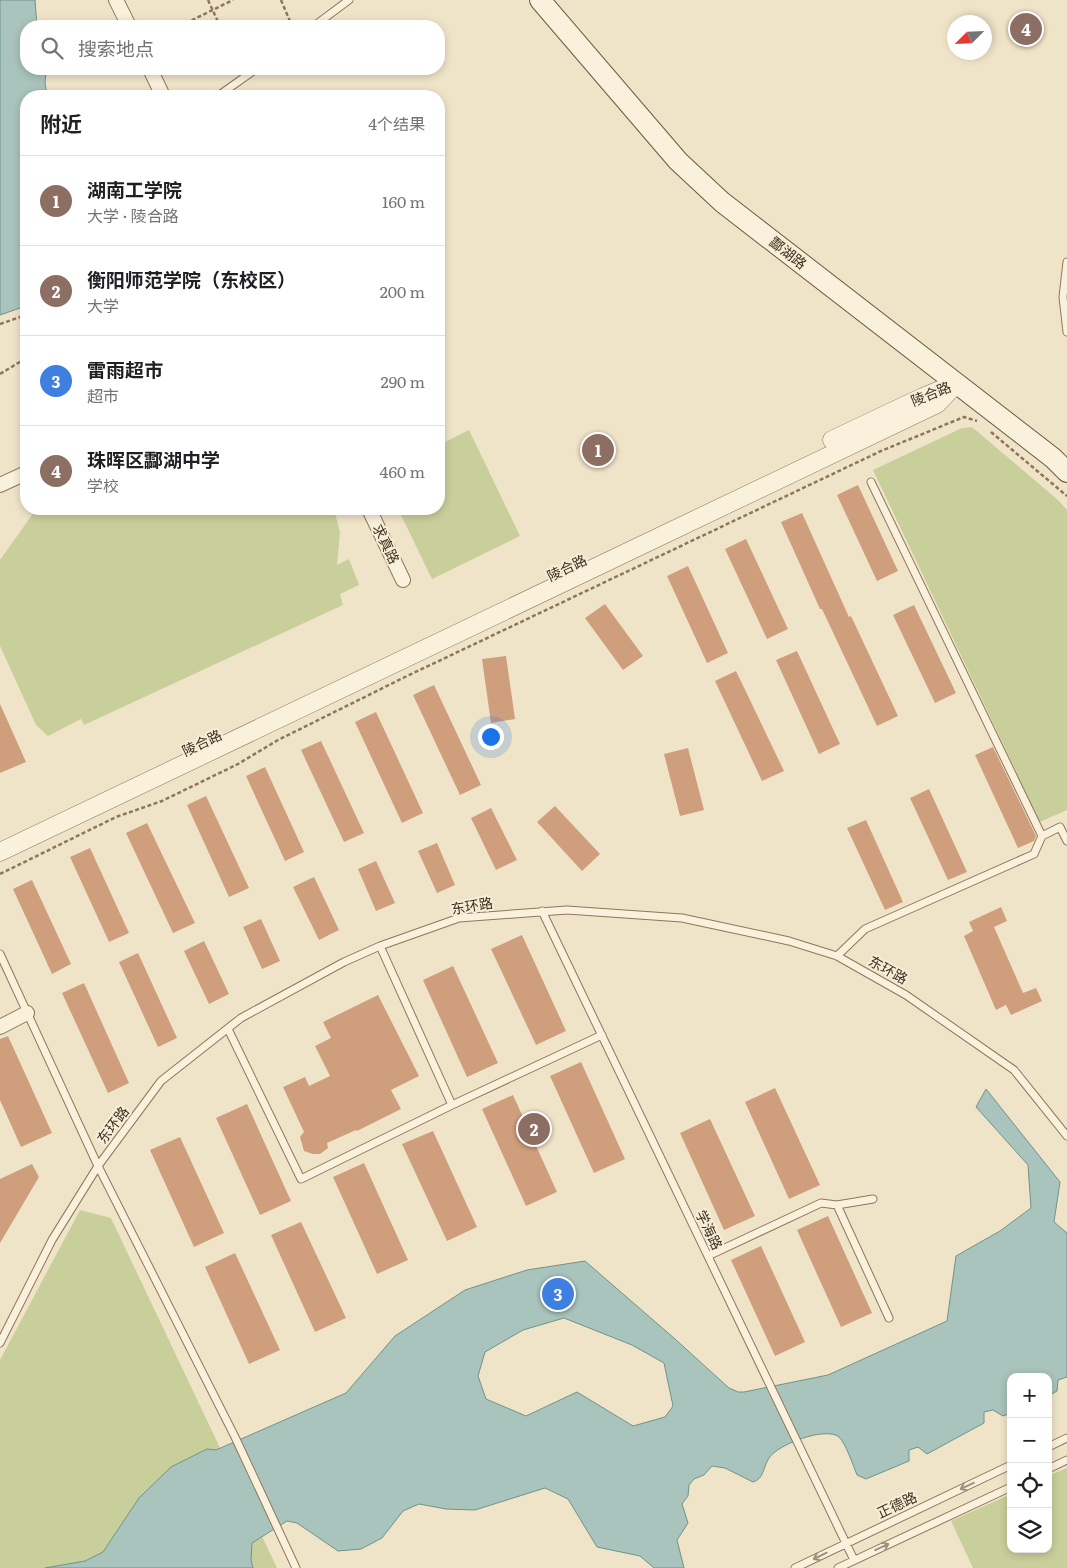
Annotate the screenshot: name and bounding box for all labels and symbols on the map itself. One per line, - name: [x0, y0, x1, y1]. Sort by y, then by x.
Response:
- pin: 4: [1010, 10, 1042, 48]
- north arrow: [947, 15, 992, 60]
- street label: 酃湖路: [766, 231, 811, 273]
- street label: 陵合路: [907, 376, 954, 410]
- pin: 1: [582, 431, 614, 469]
- street label: 求真路: [369, 520, 405, 567]
- street label: 陵合路: [543, 549, 590, 585]
- street label: 陵合路: [178, 724, 225, 760]
- your location: [478, 724, 504, 750]
- street label: 东环路: [450, 892, 494, 918]
- street label: 东环路: [865, 950, 912, 988]
- street label: 东环路: [92, 1102, 133, 1147]
- pin: 2: [518, 1110, 550, 1148]
- street label: 学海路: [692, 1206, 728, 1253]
- pin: 3: [542, 1275, 574, 1313]
- one-way arrow: [960, 1482, 975, 1491]
- street label: 正德路: [873, 1486, 920, 1522]
- one-way arrow: [874, 1542, 889, 1551]
- one-way arrow: [813, 1552, 828, 1561]

